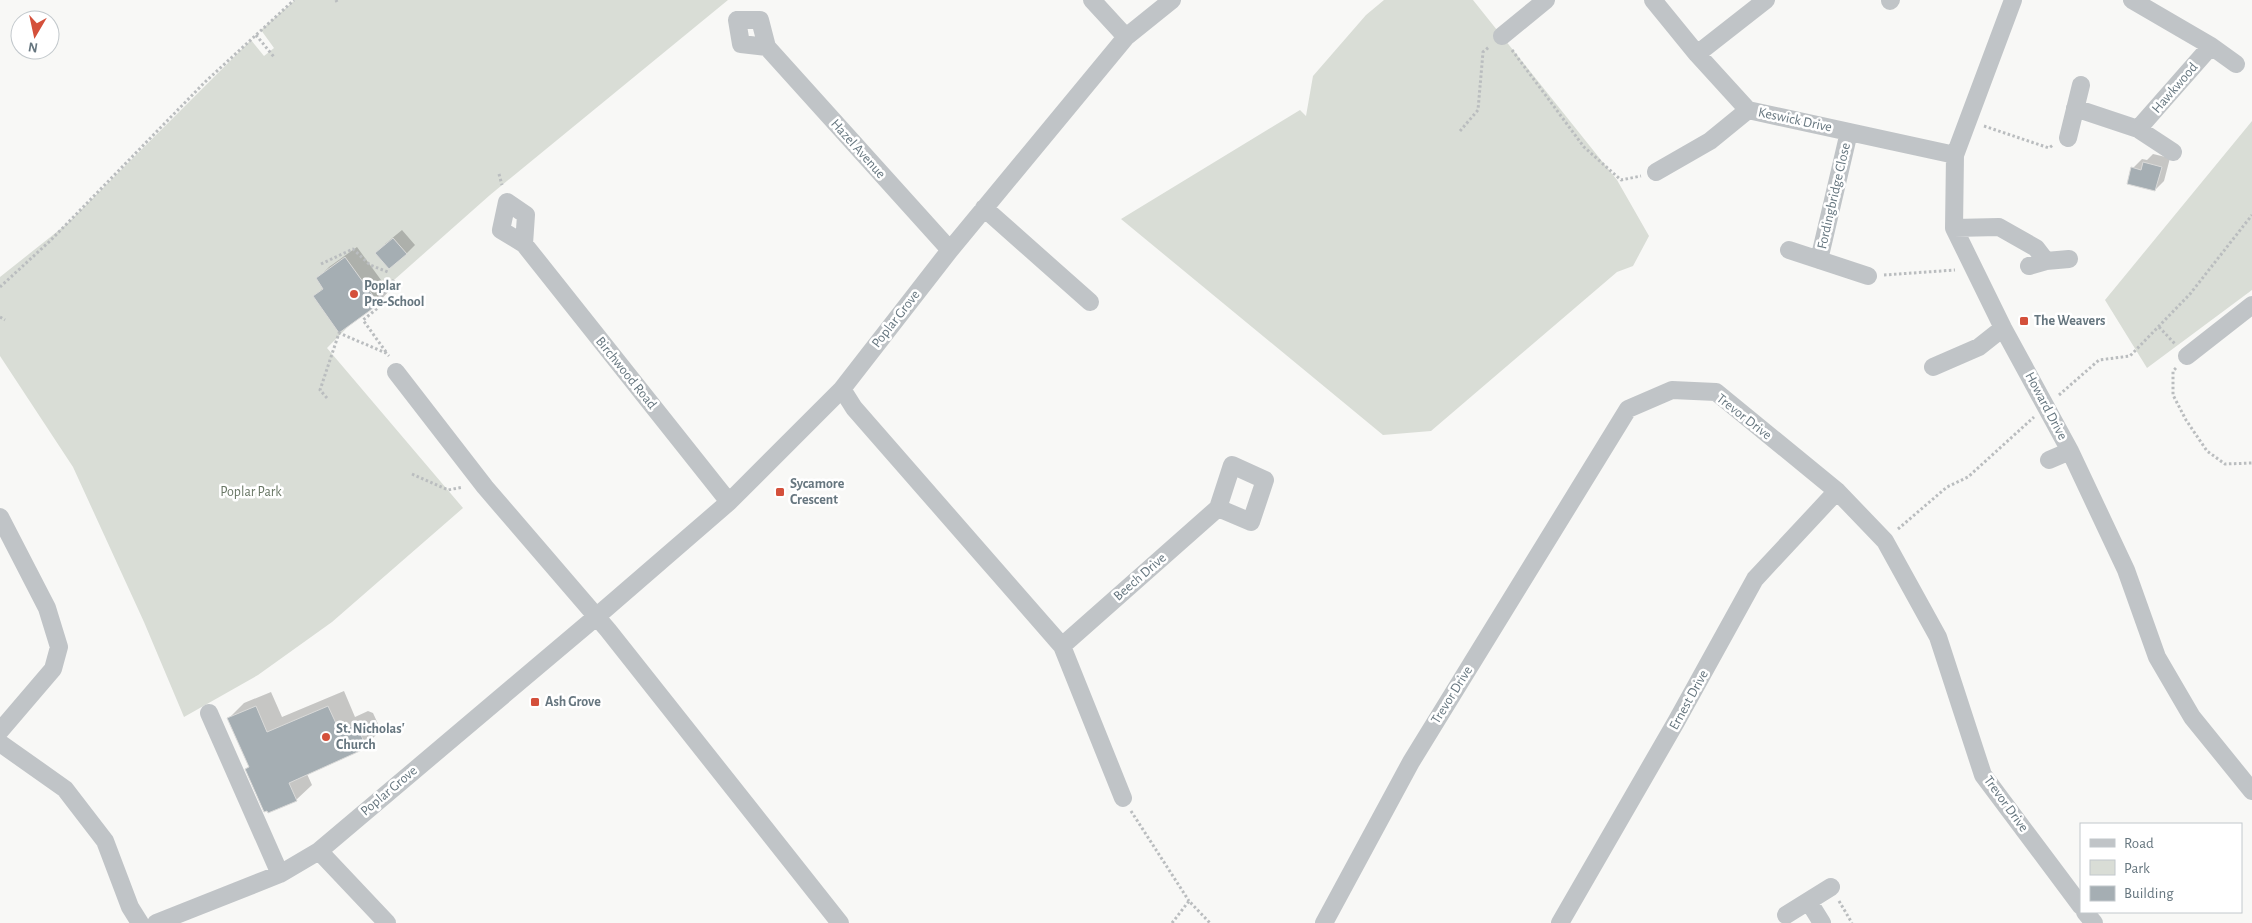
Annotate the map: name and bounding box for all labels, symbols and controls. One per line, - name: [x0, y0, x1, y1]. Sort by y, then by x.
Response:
- north arrow: [10, 10, 60, 60]
- text: N: [27, 39, 39, 55]
- street label: Hawkwood: [2149, 60, 2201, 116]
- street label: Keswick Drive: [1757, 105, 1833, 135]
- street label: Hazel Avenue: [828, 117, 888, 181]
- street label: Fordingbridge Close: [1815, 142, 1853, 250]
- place label: Poplar Pre-School: [364, 279, 424, 309]
- marker: Poplar Pre-School: [348, 288, 360, 300]
- street label: Poplar Grove: [869, 288, 923, 350]
- place label: The Weavers: [2034, 314, 2105, 328]
- marker: The Weavers: [2018, 315, 2030, 327]
- street label: Birchwood Road: [593, 334, 659, 412]
- street label: Howard Drive: [2022, 370, 2070, 442]
- street label: Trevor Drive: [1714, 391, 1774, 443]
- place label: Sycamore Crescent: [790, 477, 845, 507]
- park label: Poplar Park: [220, 485, 282, 499]
- marker: Sycamore Crescent: [774, 486, 786, 498]
- street label: Beech Drive: [1111, 551, 1169, 603]
- street label: Trevor Drive: [1429, 664, 1475, 726]
- street label: Ernest Drive: [1667, 668, 1711, 732]
- place label: Ash Grove: [545, 695, 601, 709]
- marker: Ash Grove: [529, 696, 541, 708]
- place label: St. Nicholas' Church: [336, 722, 405, 752]
- marker: St. Nicholas' Church: [320, 731, 332, 743]
- street label: Poplar Grove: [358, 764, 420, 818]
- street label: Trevor Drive: [1981, 773, 2031, 835]
- legend: [2080, 823, 2242, 913]
- text: Road: [2124, 836, 2154, 851]
- text: Park: [2124, 861, 2150, 876]
- text: Building: [2124, 886, 2174, 901]

